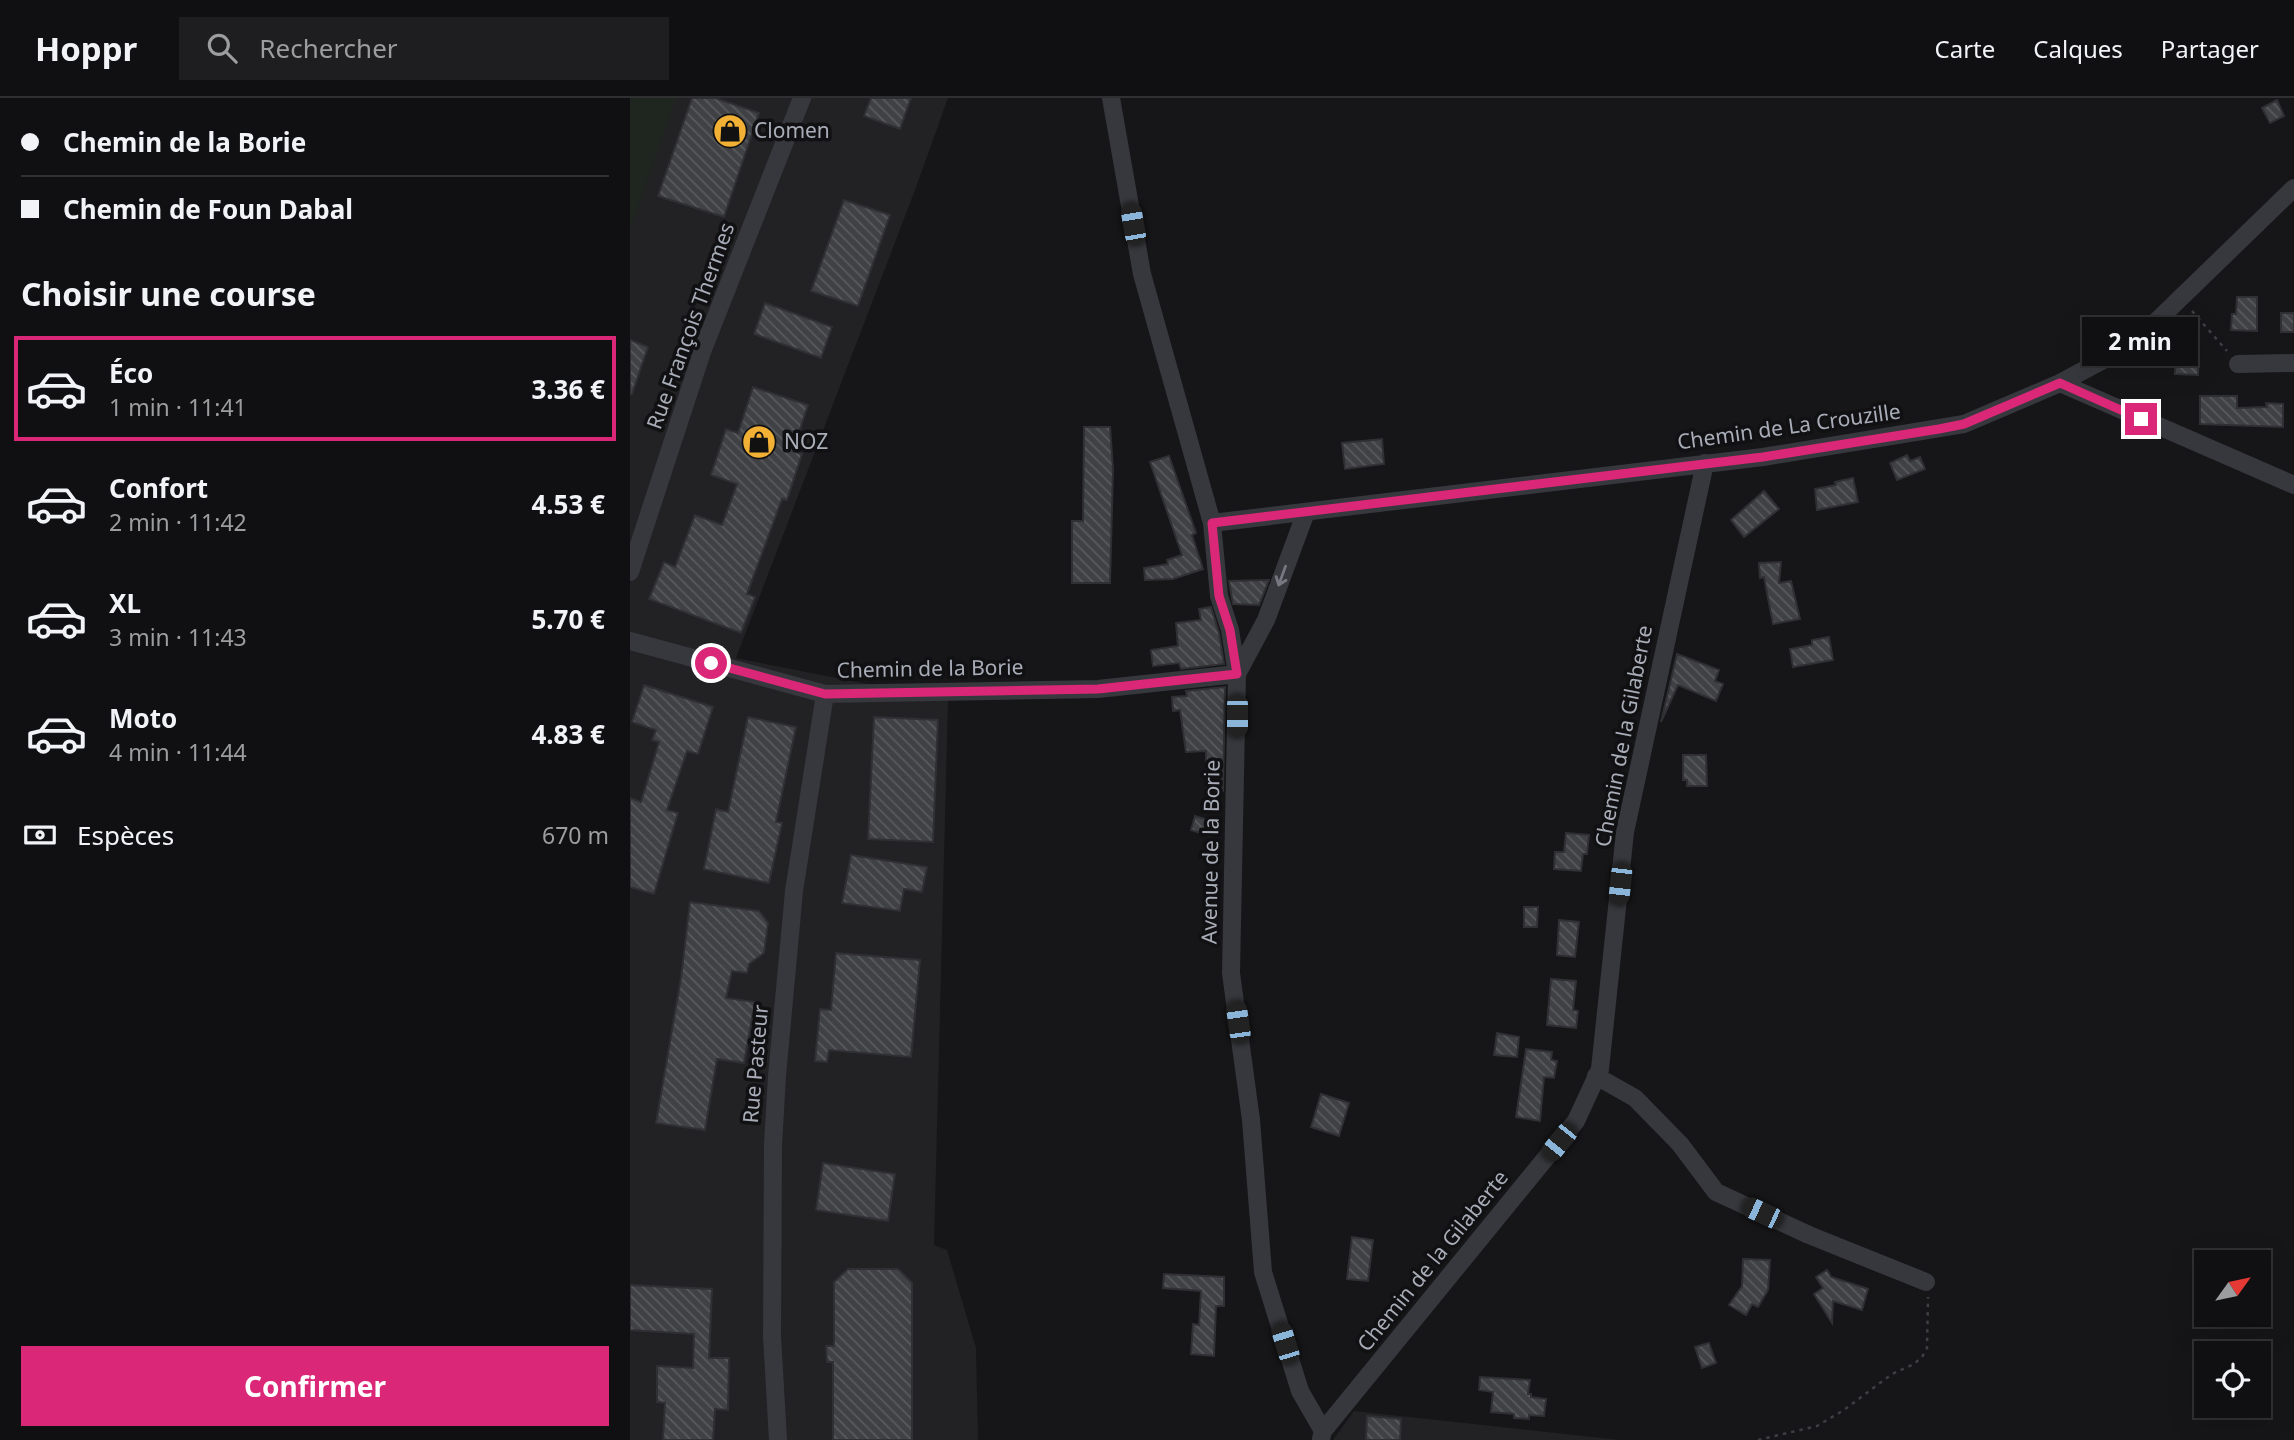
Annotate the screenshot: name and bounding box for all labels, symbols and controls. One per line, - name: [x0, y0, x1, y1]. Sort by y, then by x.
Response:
- search box: [179, 17, 669, 80]
- text: Hoppr: [35, 26, 137, 71]
- icon: search: [203, 29, 241, 67]
- text: Rechercher: [259, 30, 398, 66]
- text: Carte: [1935, 32, 1995, 65]
- text: Calques: [2033, 32, 2123, 65]
- text: Partager: [2161, 32, 2259, 65]
- shop icon: Clomen: [711, 112, 749, 150]
- place label: Clomen: [754, 116, 830, 144]
- text: Chemin de la Borie: [63, 124, 306, 160]
- text: Chemin de Foun Dabal: [63, 191, 353, 227]
- car: [1120, 201, 1147, 247]
- street label: Rue François Thermes: [640, 219, 740, 433]
- text: Choisir une course: [21, 272, 316, 315]
- callout: 2 min: [2083, 317, 2199, 366]
- text: 2 min: [2108, 325, 2172, 357]
- text: Éco: [109, 355, 153, 391]
- icon: car: [25, 357, 88, 420]
- text: 3.36 €: [531, 371, 605, 407]
- text: 1 min · 11:41: [109, 391, 247, 423]
- street label: Chemin de La Crouzille: [1675, 396, 1902, 456]
- route end: [2125, 403, 2157, 435]
- shop icon: NOZ: [740, 423, 778, 461]
- place label: NOZ: [784, 427, 828, 455]
- text: Confort: [109, 470, 208, 506]
- icon: car: [25, 472, 88, 535]
- text: 4.53 €: [531, 486, 605, 522]
- text: 2 min · 11:42: [109, 506, 247, 538]
- one-way arrow: [1275, 565, 1288, 587]
- text: XL: [109, 585, 141, 621]
- icon: car: [25, 587, 88, 650]
- text: 5.70 €: [531, 601, 605, 637]
- text: 3 min · 11:43: [109, 621, 247, 653]
- street label: Chemin de la Gilaberte: [1588, 623, 1658, 849]
- route start: [695, 647, 727, 679]
- street label: Chemin de la Borie: [836, 652, 1024, 684]
- car: [1227, 695, 1248, 737]
- text: Moto: [109, 700, 177, 736]
- icon: car: [25, 702, 88, 765]
- text: 4.83 €: [531, 716, 605, 752]
- text: 4 min · 11:44: [109, 736, 247, 768]
- street label: Avenue de la Borie: [1194, 760, 1226, 944]
- icon: cash: [21, 816, 59, 854]
- text: Espèces: [77, 817, 174, 853]
- text: 670 m: [542, 819, 609, 851]
- car: [1608, 862, 1633, 906]
- car: [1225, 1000, 1252, 1044]
- street label: Rue Pasteur: [736, 1003, 774, 1124]
- car: [1538, 1119, 1581, 1165]
- street label: Chemin de la Gilaberte: [1350, 1164, 1514, 1357]
- car: [1739, 1195, 1786, 1231]
- north arrow: [2194, 1250, 2272, 1326]
- map controls: [2194, 1250, 2271, 1418]
- car: [1269, 1320, 1302, 1366]
- button: locate: [2194, 1341, 2271, 1418]
- button: Confirmer: [21, 1346, 609, 1426]

